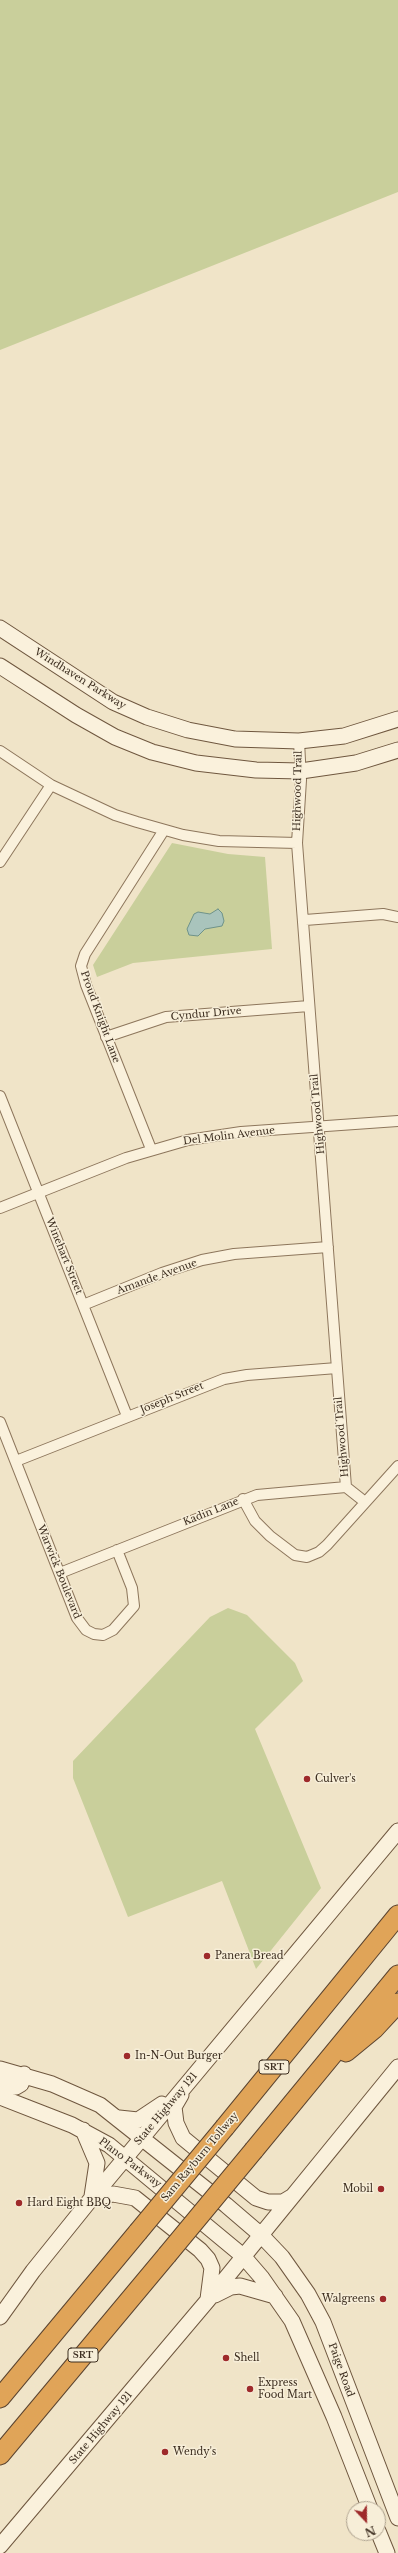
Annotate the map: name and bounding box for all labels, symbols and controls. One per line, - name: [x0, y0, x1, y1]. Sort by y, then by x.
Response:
- street label: Windhaven Parkway: [32, 646, 128, 712]
- street label: Highwood Trail: [291, 751, 305, 831]
- street label: Proud Knight Lane: [78, 969, 122, 1065]
- street label: Cyndur Drive: [170, 1005, 242, 1023]
- street label: Highwood Trail: [309, 1073, 327, 1155]
- street label: Del Molin Avenue: [182, 1124, 276, 1148]
- street label: Winehart Street: [43, 1216, 85, 1296]
- street label: Amande Avenue: [115, 1257, 199, 1297]
- street label: Joseph Street: [139, 1380, 205, 1416]
- street label: Highwood Trail: [333, 1396, 351, 1478]
- street label: Kadin Lane: [182, 1495, 240, 1529]
- street label: Warwick Boulevard: [35, 1523, 83, 1621]
- place label: Culver's: [315, 1773, 356, 1785]
- marker: Culver's: [302, 1774, 312, 1784]
- place label: Panera Bread: [215, 1950, 283, 1962]
- marker: Panera Bread: [202, 1951, 212, 1961]
- place label: In-N-Out Burger: [135, 2050, 222, 2062]
- marker: In-N-Out Burger: [122, 2051, 132, 2061]
- road number: SRT: [259, 2060, 289, 2074]
- street label: State Highway 121: [132, 2070, 200, 2148]
- street label: Sam Rayburn Tollway: [159, 2110, 241, 2204]
- street label: Plano Parkway: [96, 2136, 164, 2190]
- place label: Mobil: [343, 2183, 373, 2195]
- marker: Mobil: [376, 2184, 386, 2194]
- place label: Hard Eight BBQ: [27, 2197, 111, 2209]
- marker: Hard Eight BBQ: [14, 2198, 24, 2208]
- place label: Walgreens: [322, 2293, 375, 2305]
- marker: Walgreens: [378, 2294, 388, 2304]
- street label: Paige Road: [326, 2341, 356, 2399]
- road number: SRT: [68, 2348, 98, 2362]
- place label: Shell: [234, 2352, 260, 2364]
- marker: Shell: [221, 2353, 231, 2363]
- place label: Express Food Mart: [258, 2377, 312, 2400]
- marker: Express Food Mart: [245, 2384, 255, 2394]
- street label: State Highway 121: [67, 2389, 135, 2467]
- place label: Wendy's: [173, 2446, 216, 2458]
- marker: Wendy's: [160, 2447, 170, 2457]
- north arrow: [346, 2501, 386, 2541]
- text: N: [363, 2523, 378, 2540]

